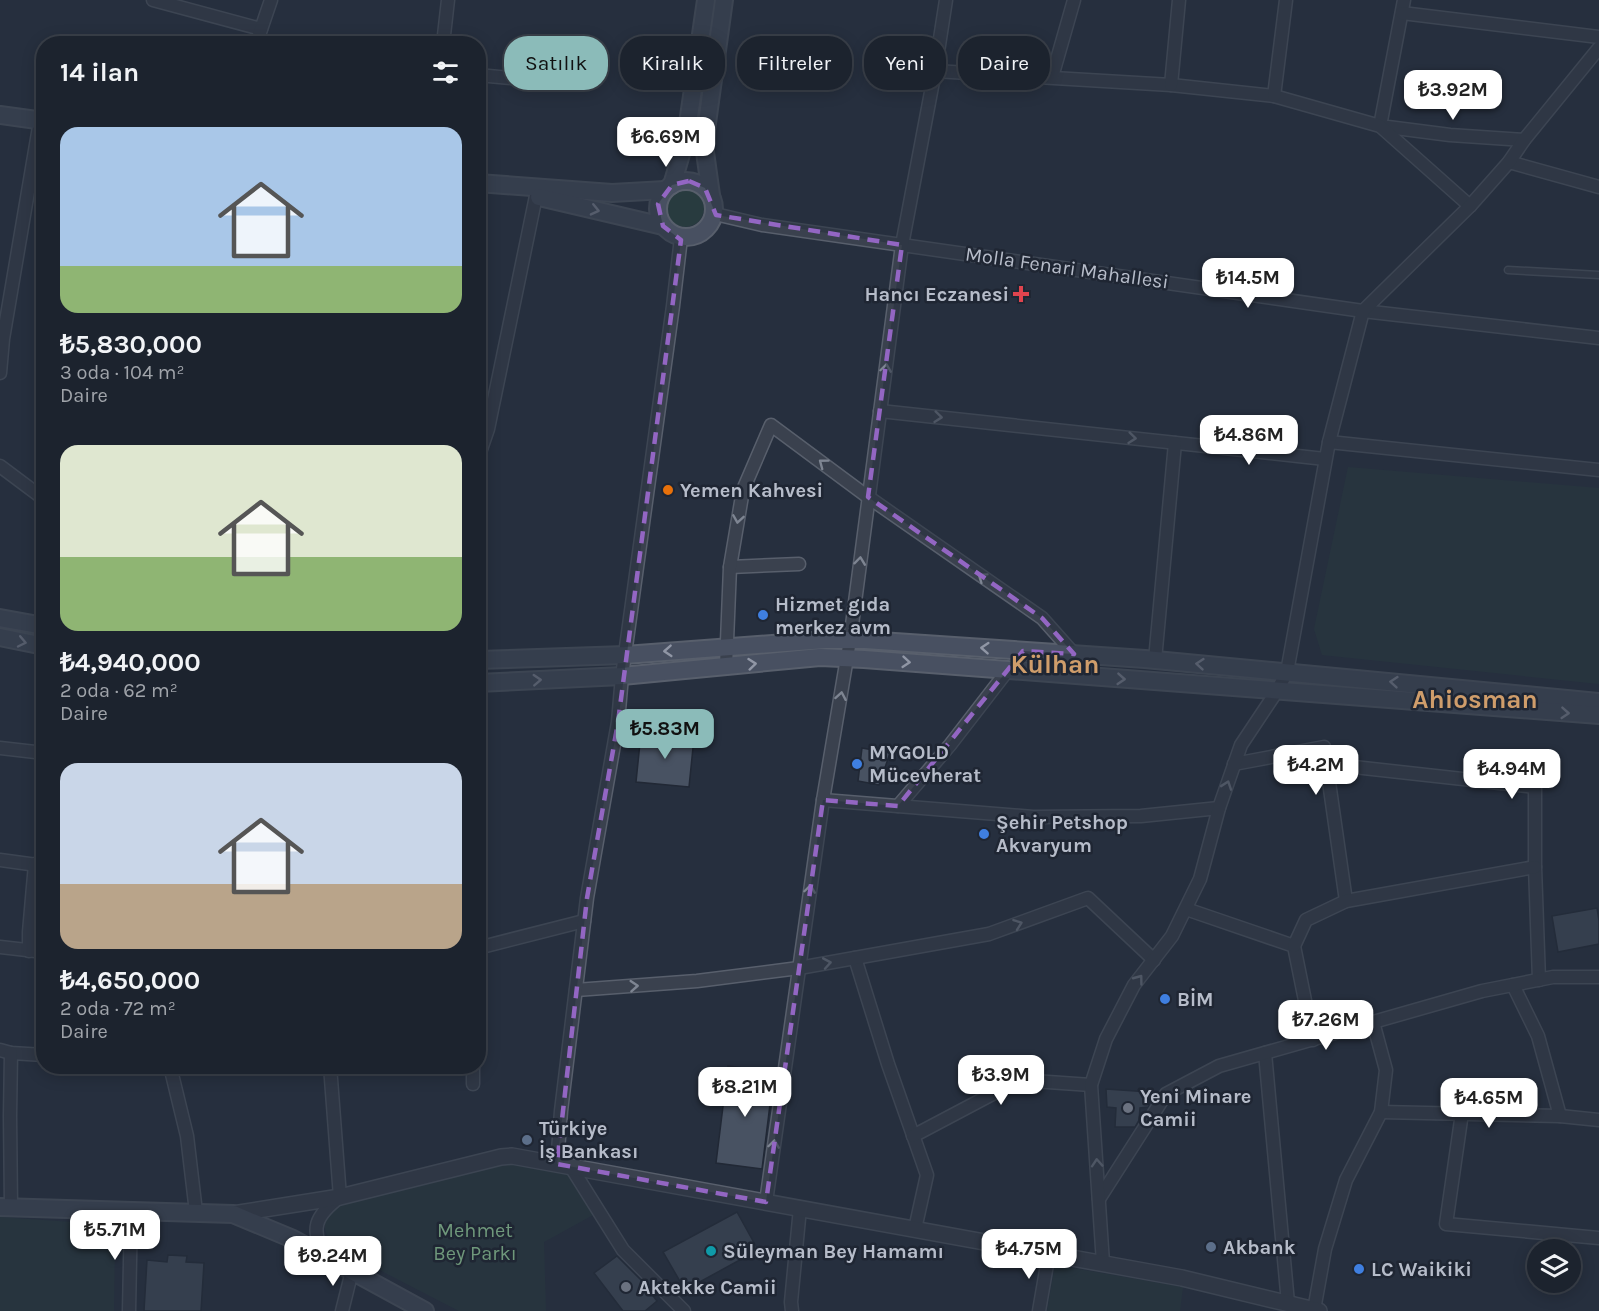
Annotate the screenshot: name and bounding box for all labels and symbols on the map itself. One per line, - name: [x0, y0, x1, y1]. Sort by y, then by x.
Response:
- pin: ₺3.92M: [1404, 70, 1502, 121]
- pin: ₺6.69M: [617, 117, 715, 168]
- one-way arrow: [590, 203, 600, 216]
- street label: Molla Fenari Mahallesi: [964, 242, 1170, 294]
- pin: ₺14.5M: [1199, 258, 1297, 309]
- place label: Hancı Eczanesi: [864, 283, 1009, 306]
- marker: Hancı Eczanesi: [1014, 287, 1028, 301]
- one-way arrow: [879, 363, 891, 372]
- one-way arrow: [934, 410, 943, 423]
- pin: ₺4.86M: [1200, 415, 1298, 466]
- one-way arrow: [1127, 431, 1137, 444]
- one-way arrow: [819, 460, 830, 471]
- place label: Yemen Kahvesi: [680, 479, 823, 502]
- marker: Yemen Kahvesi: [661, 483, 675, 497]
- one-way arrow: [732, 513, 745, 523]
- one-way arrow: [854, 557, 866, 566]
- one-way arrow: [977, 573, 988, 584]
- place label: Hizmet gıda merkez avm: [775, 593, 891, 639]
- marker: Hizmet gıda merkez avm: [756, 608, 770, 622]
- one-way arrow: [16, 635, 26, 648]
- one-way arrow: [980, 642, 989, 655]
- one-way arrow: [663, 645, 672, 658]
- district label: Külhan: [1011, 649, 1099, 680]
- one-way arrow: [901, 655, 910, 668]
- one-way arrow: [748, 658, 757, 671]
- one-way arrow: [1196, 658, 1205, 671]
- one-way arrow: [1117, 672, 1126, 685]
- one-way arrow: [532, 674, 541, 687]
- one-way arrow: [1390, 676, 1399, 689]
- district label: Ahiosman: [1412, 684, 1538, 715]
- one-way arrow: [834, 692, 847, 702]
- one-way arrow: [1561, 706, 1570, 719]
- pin: ₺5.83M: [616, 709, 714, 760]
- place label: MYGOLD Mücevherat: [869, 741, 981, 787]
- pin: ₺4.2M: [1274, 745, 1358, 796]
- pin: ₺4.94M: [1463, 749, 1561, 800]
- marker: MYGOLD Mücevherat: [850, 757, 864, 771]
- one-way arrow: [1220, 780, 1232, 791]
- place label: Şehir Petshop Akvaryum: [996, 811, 1128, 857]
- marker: Şehir Petshop Akvaryum: [977, 827, 991, 841]
- one-way arrow: [804, 884, 816, 893]
- one-way arrow: [1012, 918, 1023, 931]
- one-way arrow: [822, 957, 832, 970]
- one-way arrow: [1131, 975, 1142, 986]
- one-way arrow: [629, 979, 638, 992]
- place label: BİM: [1177, 988, 1214, 1011]
- marker: BİM: [1158, 992, 1172, 1006]
- pin: ₺7.26M: [1277, 1000, 1375, 1051]
- pin: ₺3.9M: [959, 1055, 1043, 1106]
- pin: ₺8.21M: [696, 1067, 794, 1118]
- pin: ₺4.65M: [1440, 1078, 1538, 1129]
- place label: Yeni Minare Camii: [1140, 1085, 1251, 1131]
- marker: Yeni Minare Camii: [1121, 1101, 1135, 1115]
- place label: Türkiye İş Bankası: [539, 1117, 638, 1163]
- marker: Türkiye İş Bankası: [520, 1133, 534, 1147]
- one-way arrow: [768, 1140, 780, 1149]
- one-way arrow: [1090, 1159, 1103, 1168]
- pin: ₺5.71M: [66, 1210, 164, 1261]
- park label: Mehmet Bey Parkı: [433, 1219, 517, 1265]
- pin: ₺4.75M: [980, 1229, 1078, 1280]
- pin: ₺9.24M: [284, 1236, 382, 1287]
- place label: Akbank: [1223, 1236, 1296, 1259]
- place label: Süleyman Bey Hamamı: [723, 1240, 944, 1263]
- marker: Akbank: [1204, 1240, 1218, 1254]
- marker: Süleyman Bey Hamamı: [704, 1244, 718, 1258]
- place label: LC Waikiki: [1371, 1258, 1472, 1281]
- marker: LC Waikiki: [1352, 1262, 1366, 1276]
- place label: Aktekke Camii: [638, 1276, 777, 1299]
- marker: Aktekke Camii: [619, 1280, 633, 1294]

